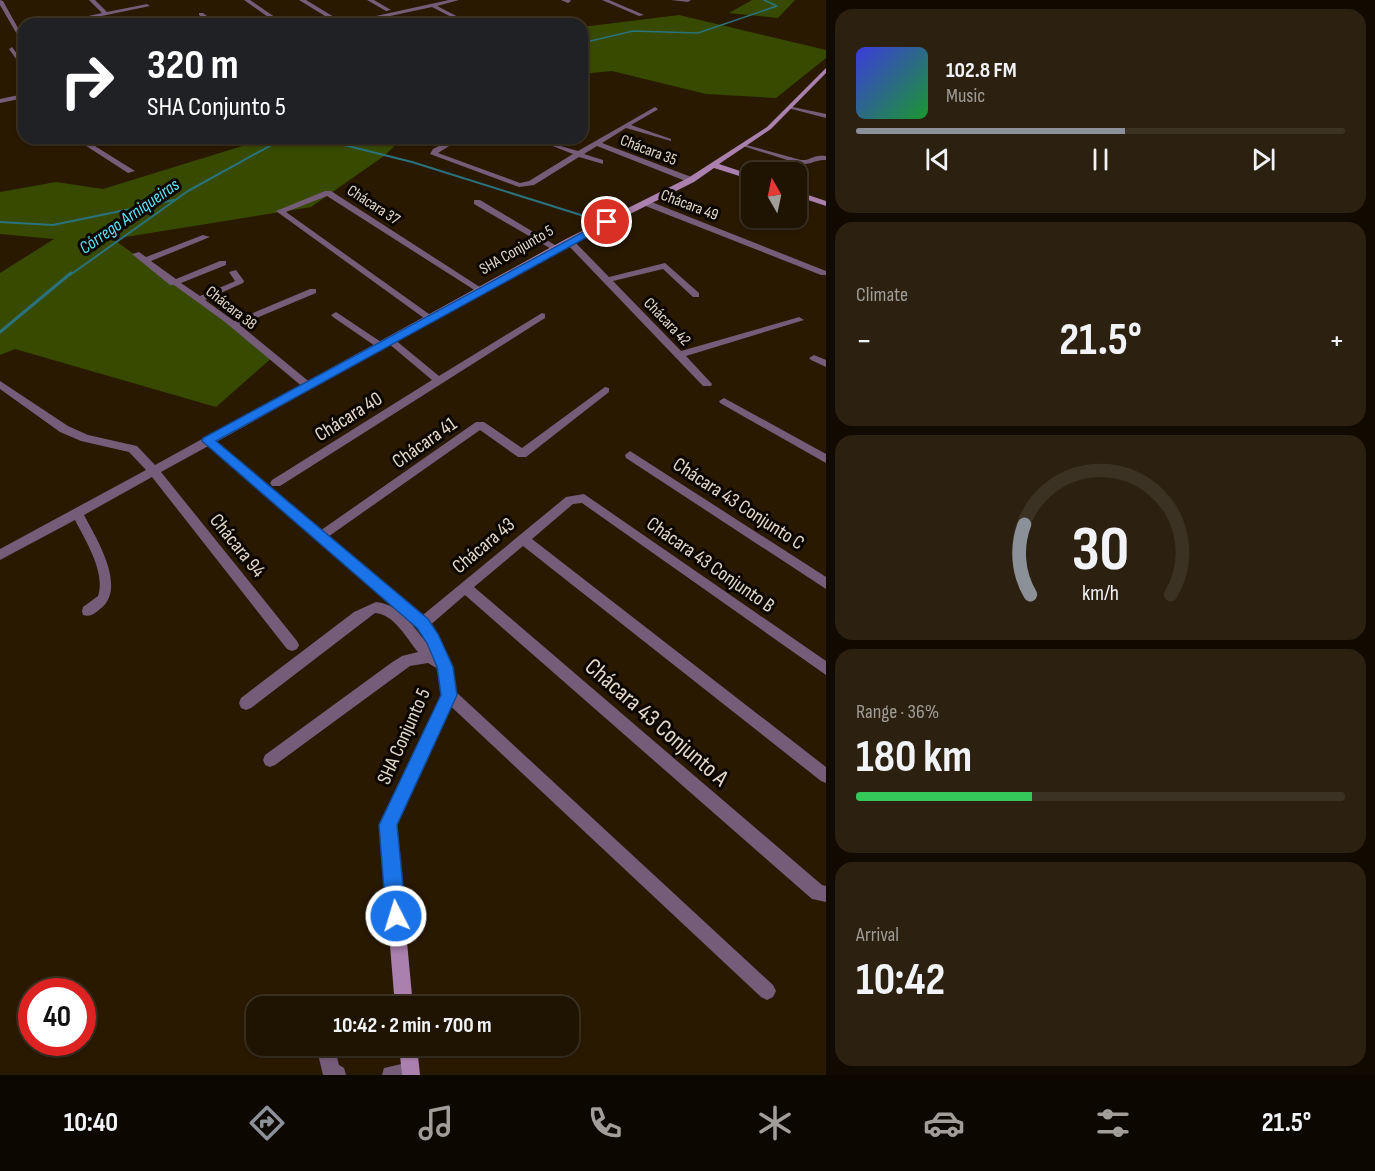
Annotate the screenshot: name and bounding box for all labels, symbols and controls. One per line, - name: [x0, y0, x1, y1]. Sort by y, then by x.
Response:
- text: 320 m: [147, 40, 239, 91]
- icon: right: [48, 42, 126, 120]
- text: 102.8 FM: [946, 57, 1017, 84]
- text: Music: [946, 84, 985, 108]
- text: SHA Conjunto 5: [147, 91, 286, 123]
- street label: Chácara 35: [617, 131, 680, 170]
- icon: previous: [921, 143, 954, 176]
- icon: pause: [1084, 143, 1117, 176]
- icon: next: [1247, 143, 1280, 176]
- north arrow: [741, 162, 807, 228]
- map controls: [741, 162, 807, 228]
- water label: Córrego Arniqueiras: [75, 174, 184, 259]
- street label: Chácara 37: [343, 181, 404, 230]
- street label: Chácara 49: [658, 186, 721, 225]
- pin: [581, 196, 632, 247]
- icon: arrive: [590, 205, 623, 238]
- street label: SHA Conjunto 5: [476, 221, 557, 279]
- street label: Chácara 38: [202, 282, 261, 334]
- text: Climate: [856, 283, 908, 307]
- street label: Chácara 42: [639, 294, 694, 350]
- text: 21.5°: [1059, 313, 1142, 368]
- text: −: [856, 321, 872, 361]
- text: +: [1329, 321, 1345, 361]
- street label: Chácara 40: [310, 387, 387, 447]
- street label: Chácara 41: [388, 412, 461, 474]
- street label: Chácara 43 Conjunto C: [668, 452, 809, 555]
- street label: Chácara 94: [204, 509, 270, 582]
- street label: Chácara 43 Conjunto B: [642, 512, 779, 618]
- street label: Chácara 43: [447, 513, 520, 579]
- text: 30: [1072, 513, 1129, 588]
- text: km/h: [1082, 581, 1119, 606]
- street label: Chácara 43 Conjunto A: [579, 652, 735, 793]
- street label: SHA Conjunto 5: [372, 685, 436, 788]
- text: Range · 36%: [856, 700, 939, 724]
- text: 180 km: [856, 730, 972, 785]
- position arrow: [364, 884, 428, 948]
- text: Arrival: [856, 923, 899, 947]
- text: 10:42: [856, 953, 945, 1008]
- speed limit sign: 40: [18, 978, 96, 1056]
- text: 10:42 · 2 min · 700 m: [333, 1012, 492, 1039]
- icon: directions: [246, 1102, 288, 1144]
- icon: music: [415, 1102, 457, 1144]
- icon: phone: [584, 1102, 626, 1144]
- icon: climate: [754, 1102, 796, 1144]
- icon: car: [923, 1102, 965, 1144]
- icon: filters: [1092, 1102, 1134, 1144]
- text: 10:40: [64, 1107, 118, 1139]
- text: 21.5°: [1262, 1107, 1311, 1139]

